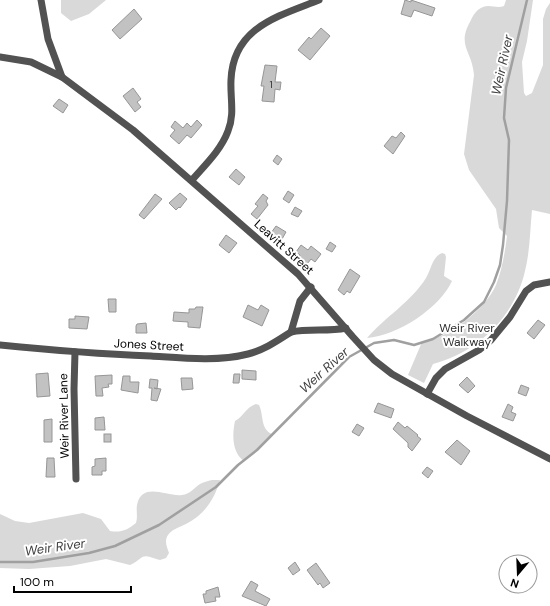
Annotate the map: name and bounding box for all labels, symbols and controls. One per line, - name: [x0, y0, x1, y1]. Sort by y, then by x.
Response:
- water label: Weir River: [487, 32, 517, 97]
- house number: 1: [269, 78, 273, 91]
- street label: Leavitt Street: [251, 216, 317, 278]
- park label: Weir River Walkway: [439, 320, 495, 350]
- street label: Jones Street: [114, 335, 185, 355]
- water label: Weir River: [296, 343, 353, 397]
- street label: Weir River Lane: [55, 373, 73, 459]
- water label: Weir River: [24, 534, 88, 560]
- north arrow: [498, 554, 538, 594]
- scale bar: [14, 568, 131, 594]
- text: 100 m: [20, 574, 54, 590]
- text: N: [509, 576, 521, 591]

